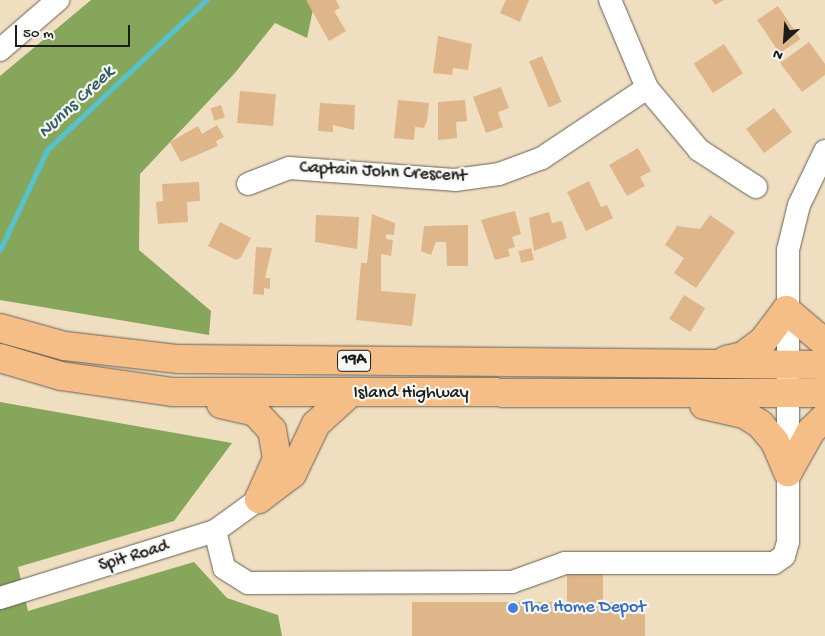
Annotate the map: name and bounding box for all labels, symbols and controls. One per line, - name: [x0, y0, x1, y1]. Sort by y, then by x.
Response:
- scale bar: [18, 15, 132, 47]
- north arrow: [760, 15, 810, 65]
- text: 50 m: [23, 25, 54, 43]
- text: N: [770, 44, 786, 64]
- water label: Nunns Creek: [34, 62, 120, 144]
- street label: Captain John Crescent: [299, 158, 467, 188]
- road number: 19A: [336, 348, 372, 374]
- street label: Island Highway: [353, 383, 469, 405]
- street label: Spit Road: [96, 536, 172, 578]
- place label: The Home Depot: [523, 597, 646, 619]
- marker: The Home Depot: [507, 602, 519, 614]

